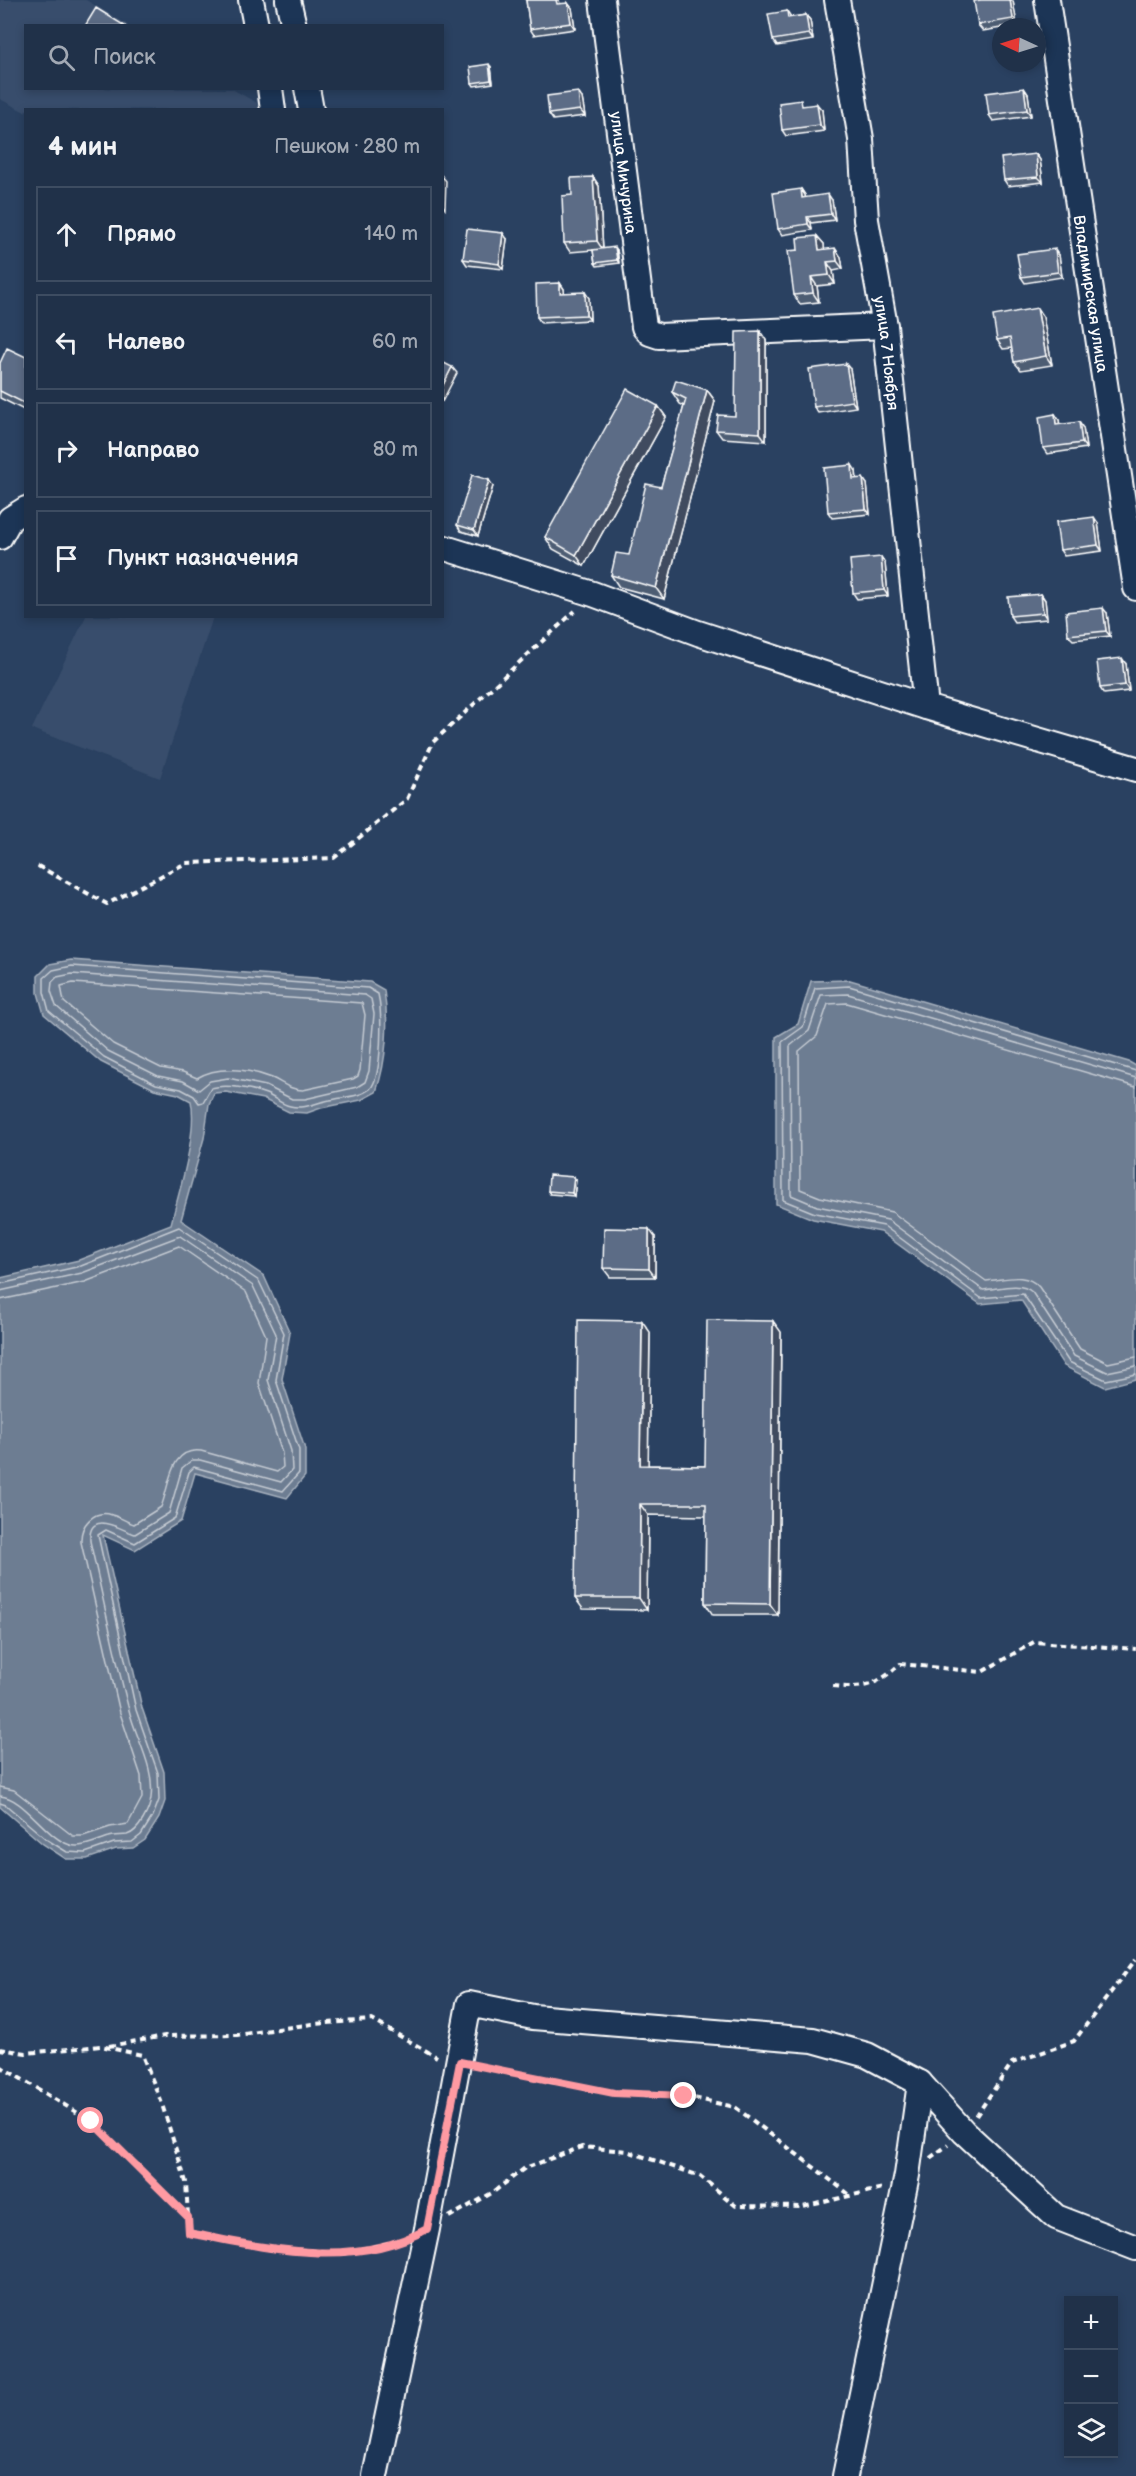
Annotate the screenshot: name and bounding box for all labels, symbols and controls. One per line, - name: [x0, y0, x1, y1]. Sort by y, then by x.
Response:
- north arrow: [992, 18, 1046, 72]
- search box: [24, 24, 444, 90]
- icon: search: [45, 41, 78, 74]
- text: Поиск: [93, 44, 156, 71]
- street label: улица Мичурина: [605, 110, 640, 236]
- text: 4 мин: [48, 132, 117, 163]
- text: Пешком · 280 m: [274, 135, 420, 159]
- street label: Владимирская улица: [1069, 214, 1111, 374]
- icon: ahead: [50, 218, 83, 251]
- text: Прямо: [107, 221, 176, 248]
- text: 140 m: [364, 222, 418, 246]
- street label: улица 7 Ноября: [869, 295, 902, 412]
- icon: left: [50, 326, 83, 359]
- text: Налево: [107, 329, 185, 356]
- text: 60 m: [372, 330, 418, 354]
- icon: right: [50, 434, 83, 467]
- text: Направо: [107, 437, 199, 464]
- text: 80 m: [373, 438, 418, 462]
- icon: arrive: [50, 542, 83, 575]
- text: Пункт назначения: [107, 545, 299, 572]
- route end: [670, 2082, 696, 2108]
- route start: [77, 2107, 103, 2133]
- map controls: [1064, 2296, 1118, 2458]
- button: +: [1064, 2296, 1118, 2350]
- button: −: [1064, 2350, 1118, 2404]
- button: layers: [1064, 2404, 1118, 2458]

